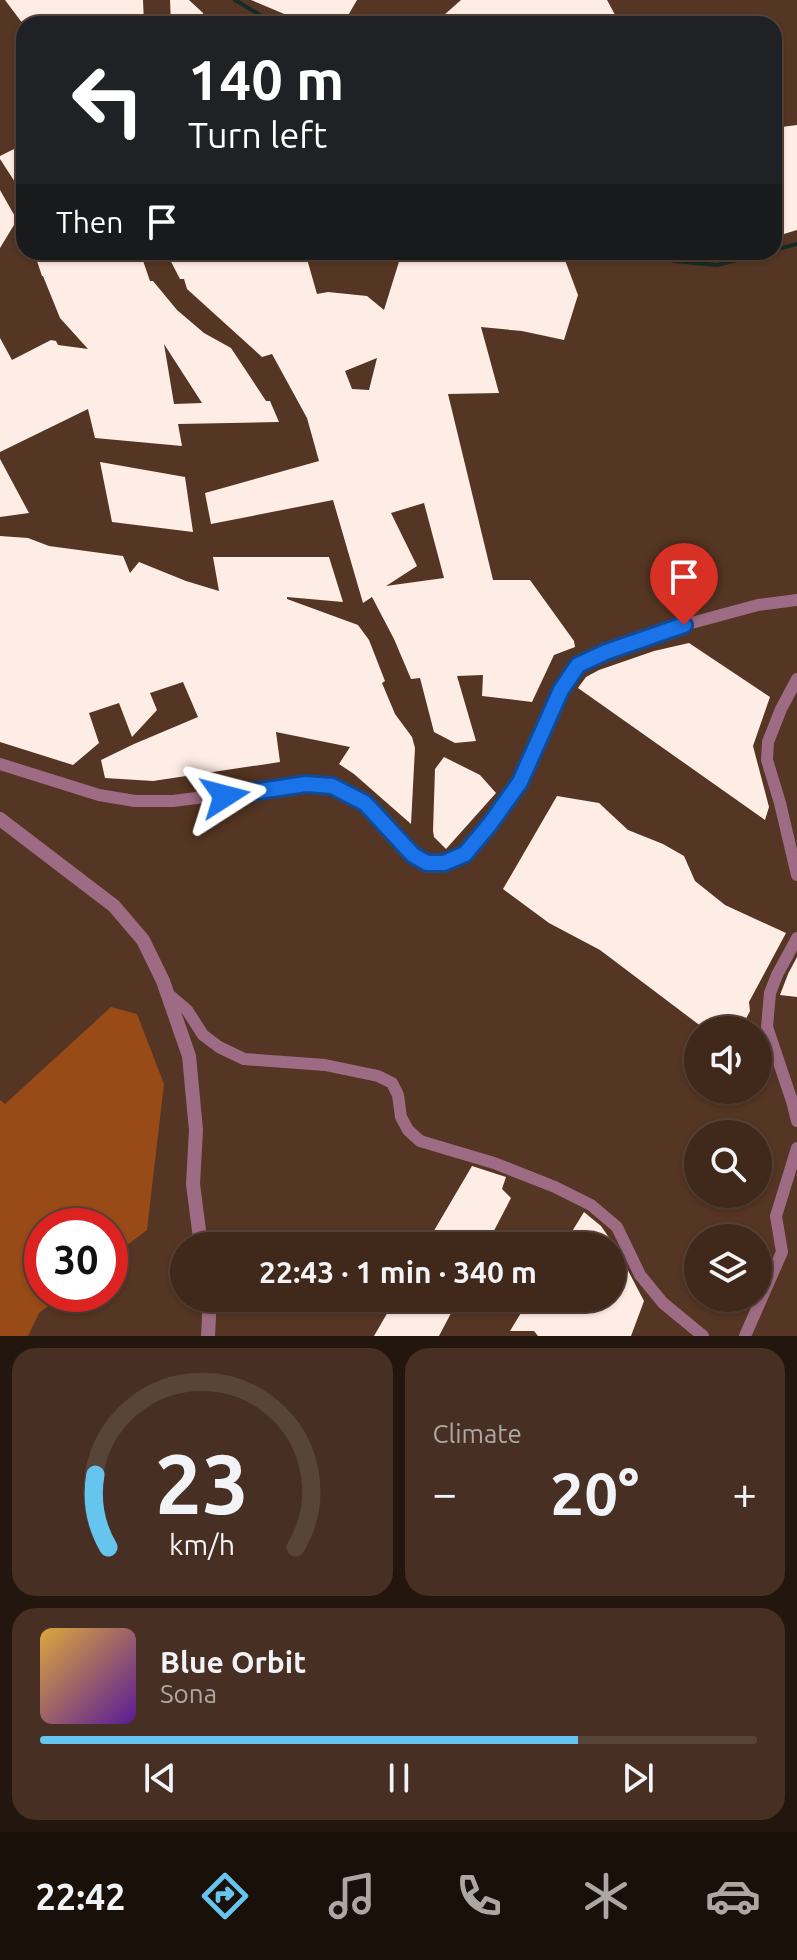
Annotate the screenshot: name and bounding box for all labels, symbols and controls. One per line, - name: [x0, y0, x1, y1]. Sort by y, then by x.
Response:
- icon: left: [56, 48, 160, 152]
- text: 140 m: [188, 48, 344, 111]
- text: Turn left: [188, 114, 327, 155]
- icon: arrive: [140, 200, 184, 244]
- text: Then: [56, 205, 124, 239]
- pin: [650, 543, 718, 625]
- icon: arrive: [662, 555, 706, 599]
- position arrow: [183, 754, 267, 838]
- map controls: [684, 1016, 772, 1312]
- button: sound: [684, 1016, 772, 1104]
- button: search: [684, 1120, 772, 1208]
- speed limit sign: 30: [24, 1208, 128, 1312]
- button: layers: [684, 1224, 772, 1312]
- text: 22:43 · 1 min · 340 m: [259, 1255, 537, 1289]
- text: Climate: [433, 1419, 522, 1448]
- text: 23: [155, 1436, 249, 1530]
- text: 20°: [550, 1459, 639, 1526]
- text: −: [433, 1468, 457, 1517]
- text: +: [732, 1468, 757, 1517]
- text: km/h: [169, 1528, 235, 1560]
- text: Blue Orbit: [160, 1645, 306, 1679]
- text: Sona: [160, 1679, 217, 1708]
- icon: previous: [138, 1756, 182, 1800]
- icon: pause: [377, 1756, 421, 1800]
- icon: next: [616, 1756, 660, 1800]
- icon: directions: [197, 1868, 253, 1924]
- icon: music: [324, 1868, 380, 1924]
- icon: phone: [451, 1868, 507, 1924]
- icon: climate: [578, 1868, 634, 1924]
- icon: car: [705, 1868, 761, 1924]
- text: 22:42: [36, 1876, 126, 1917]

